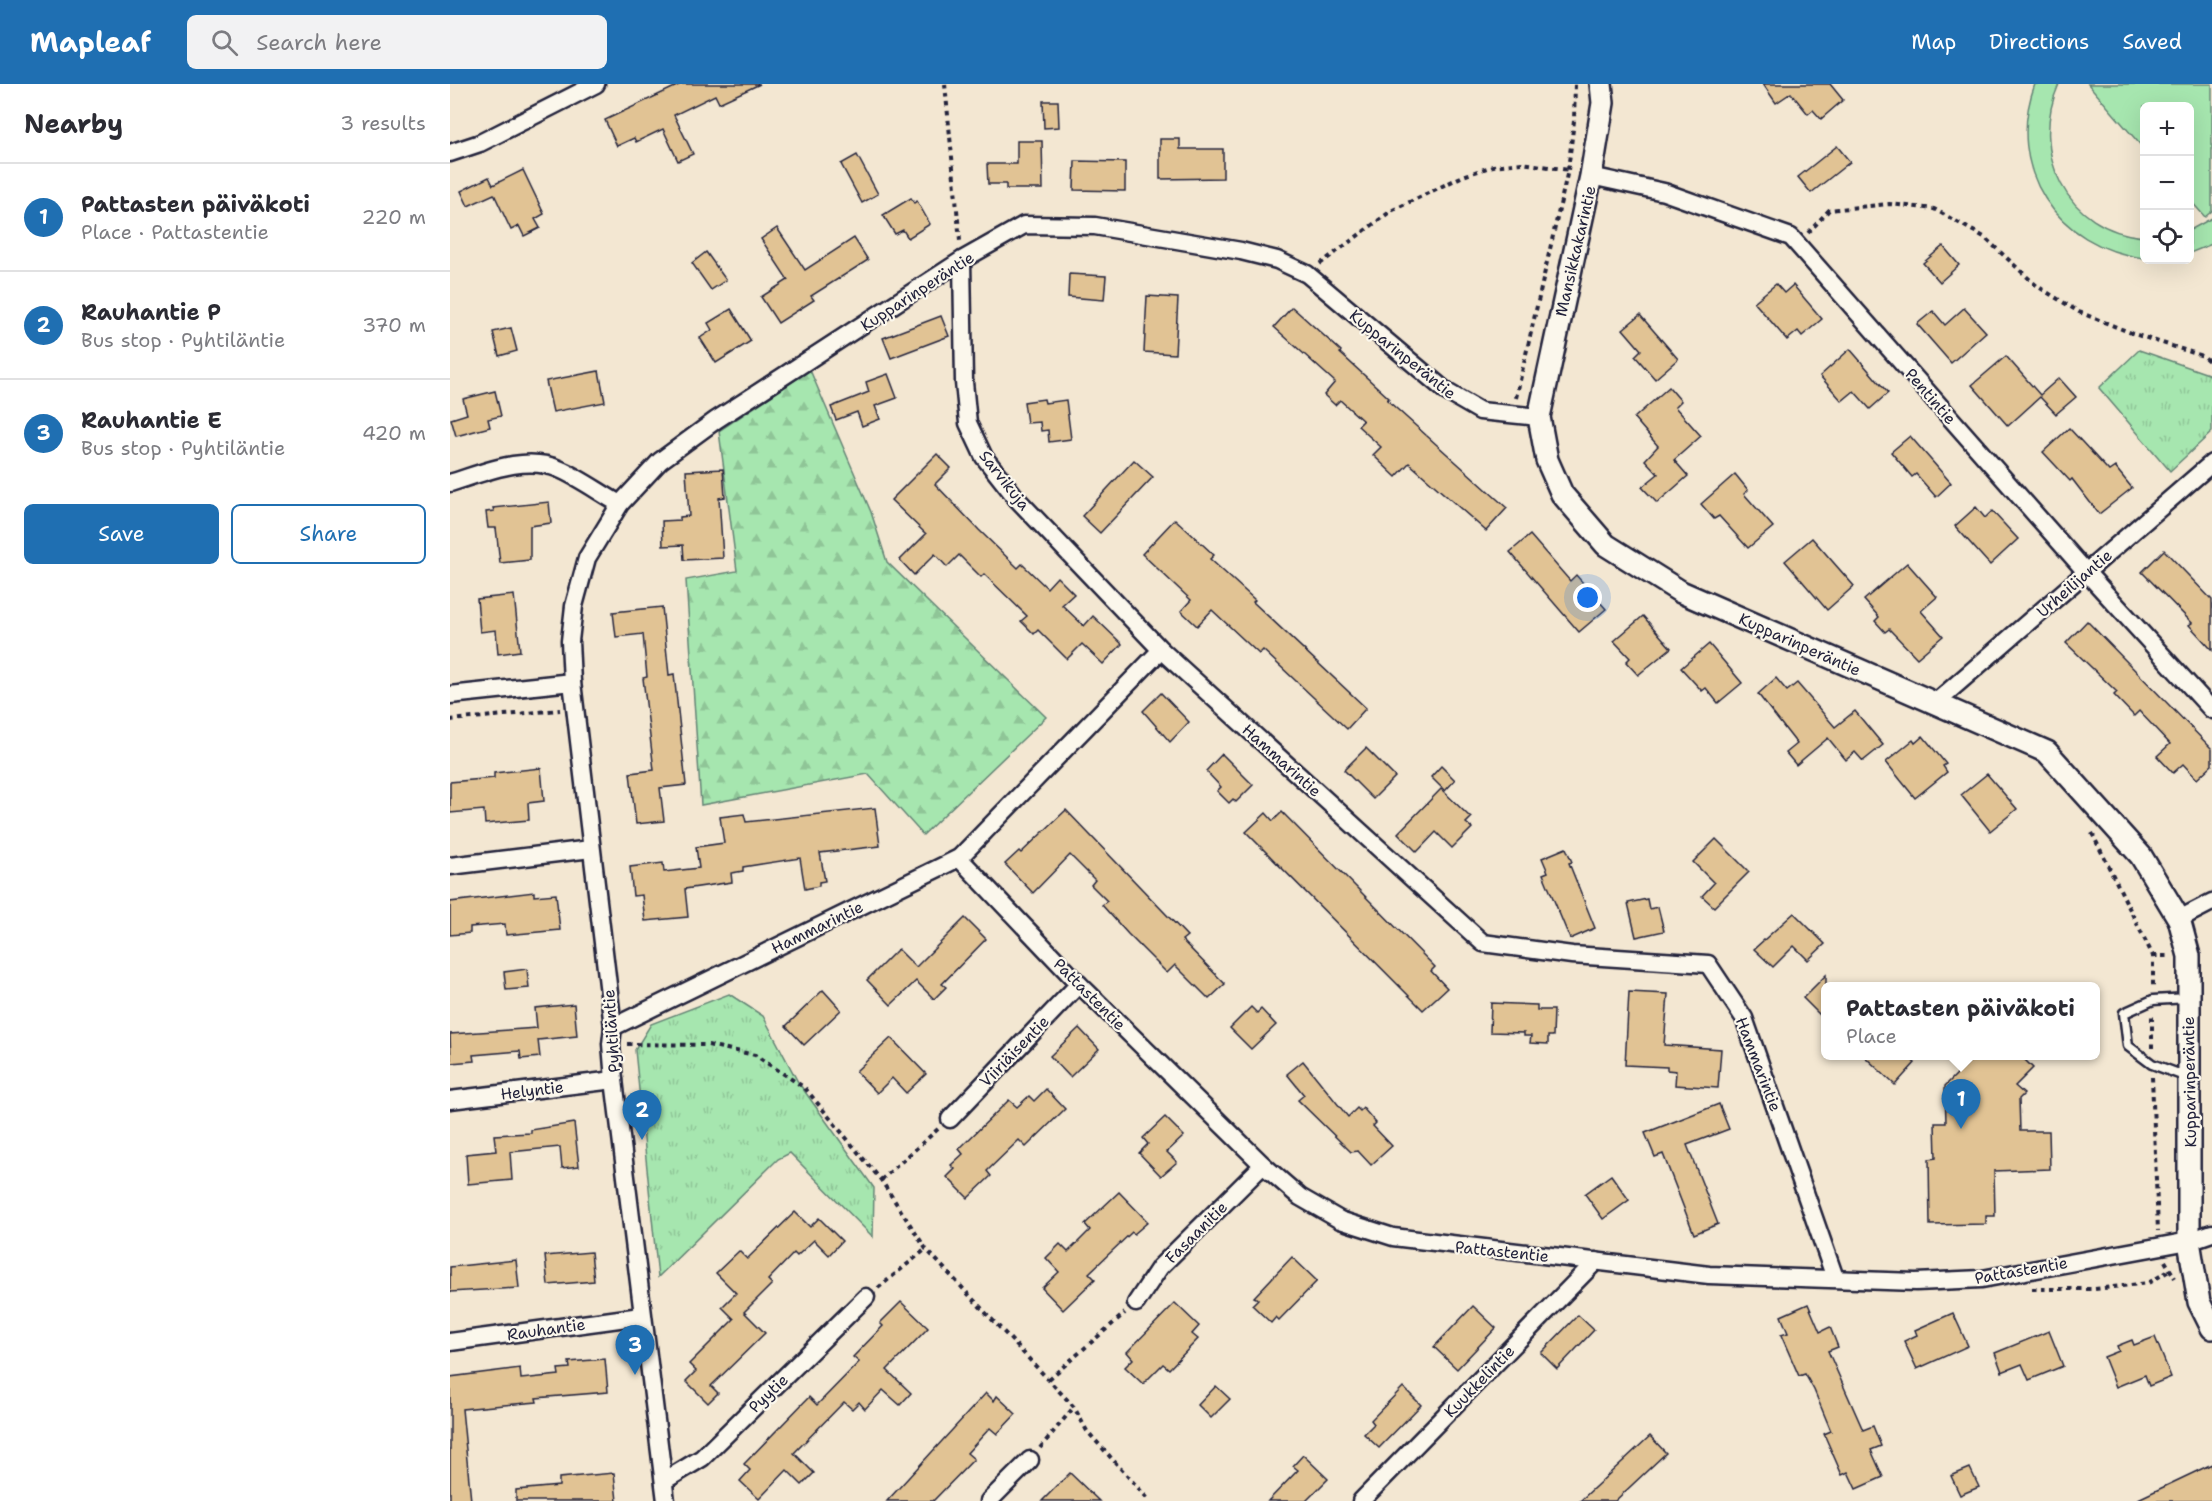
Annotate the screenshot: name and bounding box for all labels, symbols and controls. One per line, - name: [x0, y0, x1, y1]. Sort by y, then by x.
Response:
- search box: [187, 15, 607, 69]
- text: Mapleaf: [30, 23, 151, 61]
- icon: search: [208, 26, 241, 59]
- text: Search here: [256, 28, 382, 57]
- text: Map: [1911, 28, 1956, 56]
- text: Directions: [1989, 28, 2089, 56]
- text: Saved: [2122, 28, 2182, 56]
- map controls: [2140, 102, 2194, 264]
- button: +: [2140, 102, 2194, 156]
- text: Nearby: [24, 106, 123, 141]
- text: 3 results: [340, 110, 426, 136]
- button: −: [2140, 156, 2194, 210]
- street label: Mansikkakarintie: [1550, 184, 1601, 319]
- text: Pattasten päiväkoti: [81, 190, 310, 219]
- text: 1: [39, 204, 48, 230]
- text: 220 m: [362, 204, 426, 230]
- button: locate: [2140, 210, 2194, 264]
- text: Place · Pattastentie: [81, 219, 269, 245]
- street label: Kupparinperäntie: [856, 247, 978, 336]
- text: Rauhantie P: [81, 298, 221, 327]
- street label: Kupparinperäntie: [1345, 305, 1460, 404]
- text: 2: [37, 312, 51, 338]
- text: 370 m: [362, 312, 426, 338]
- text: Bus stop · Pyhtiläntie: [81, 327, 285, 353]
- street label: Pentintie: [1900, 364, 1961, 429]
- text: Rauhantie E: [81, 406, 222, 435]
- text: 3: [37, 420, 51, 446]
- text: 420 m: [362, 420, 426, 446]
- text: Bus stop · Pyhtiläntie: [81, 435, 285, 461]
- street label: Sarvikuja: [975, 446, 1035, 515]
- button: Save: [24, 504, 219, 564]
- button: Share: [231, 504, 426, 564]
- street label: Urheilijantie: [2032, 545, 2117, 622]
- your location: [1573, 583, 1602, 612]
- street label: Kupparinperäntie: [1736, 608, 1864, 681]
- street label: Hammarintie: [1238, 719, 1326, 802]
- street label: Hammarintie: [768, 896, 867, 959]
- street label: Pattastentie: [1049, 954, 1130, 1035]
- popup: [1821, 982, 2100, 1060]
- street label: Pyhtiläntie: [598, 989, 625, 1073]
- text: Pattasten päiväkoti: [1846, 994, 2075, 1023]
- street label: Viiriäisentie: [975, 1011, 1054, 1091]
- street label: Hammarintie: [1731, 1014, 1786, 1114]
- street label: Kupparinperäntie: [2178, 1016, 2201, 1148]
- text: Place: [1846, 1023, 1897, 1049]
- street label: Helyntie: [499, 1076, 565, 1105]
- pin: 1: [1942, 1080, 1980, 1129]
- pin: 2: [622, 1090, 662, 1140]
- street label: Fasaanitie: [1161, 1197, 1232, 1268]
- street label: Pattastentie: [1454, 1236, 1550, 1267]
- street label: Pattastentie: [1973, 1252, 2069, 1289]
- street label: Rauhantie: [506, 1314, 587, 1345]
- pin: 3: [616, 1326, 654, 1375]
- street label: Kuukkelintie: [1440, 1341, 1519, 1422]
- street label: Pyytie: [744, 1369, 793, 1417]

